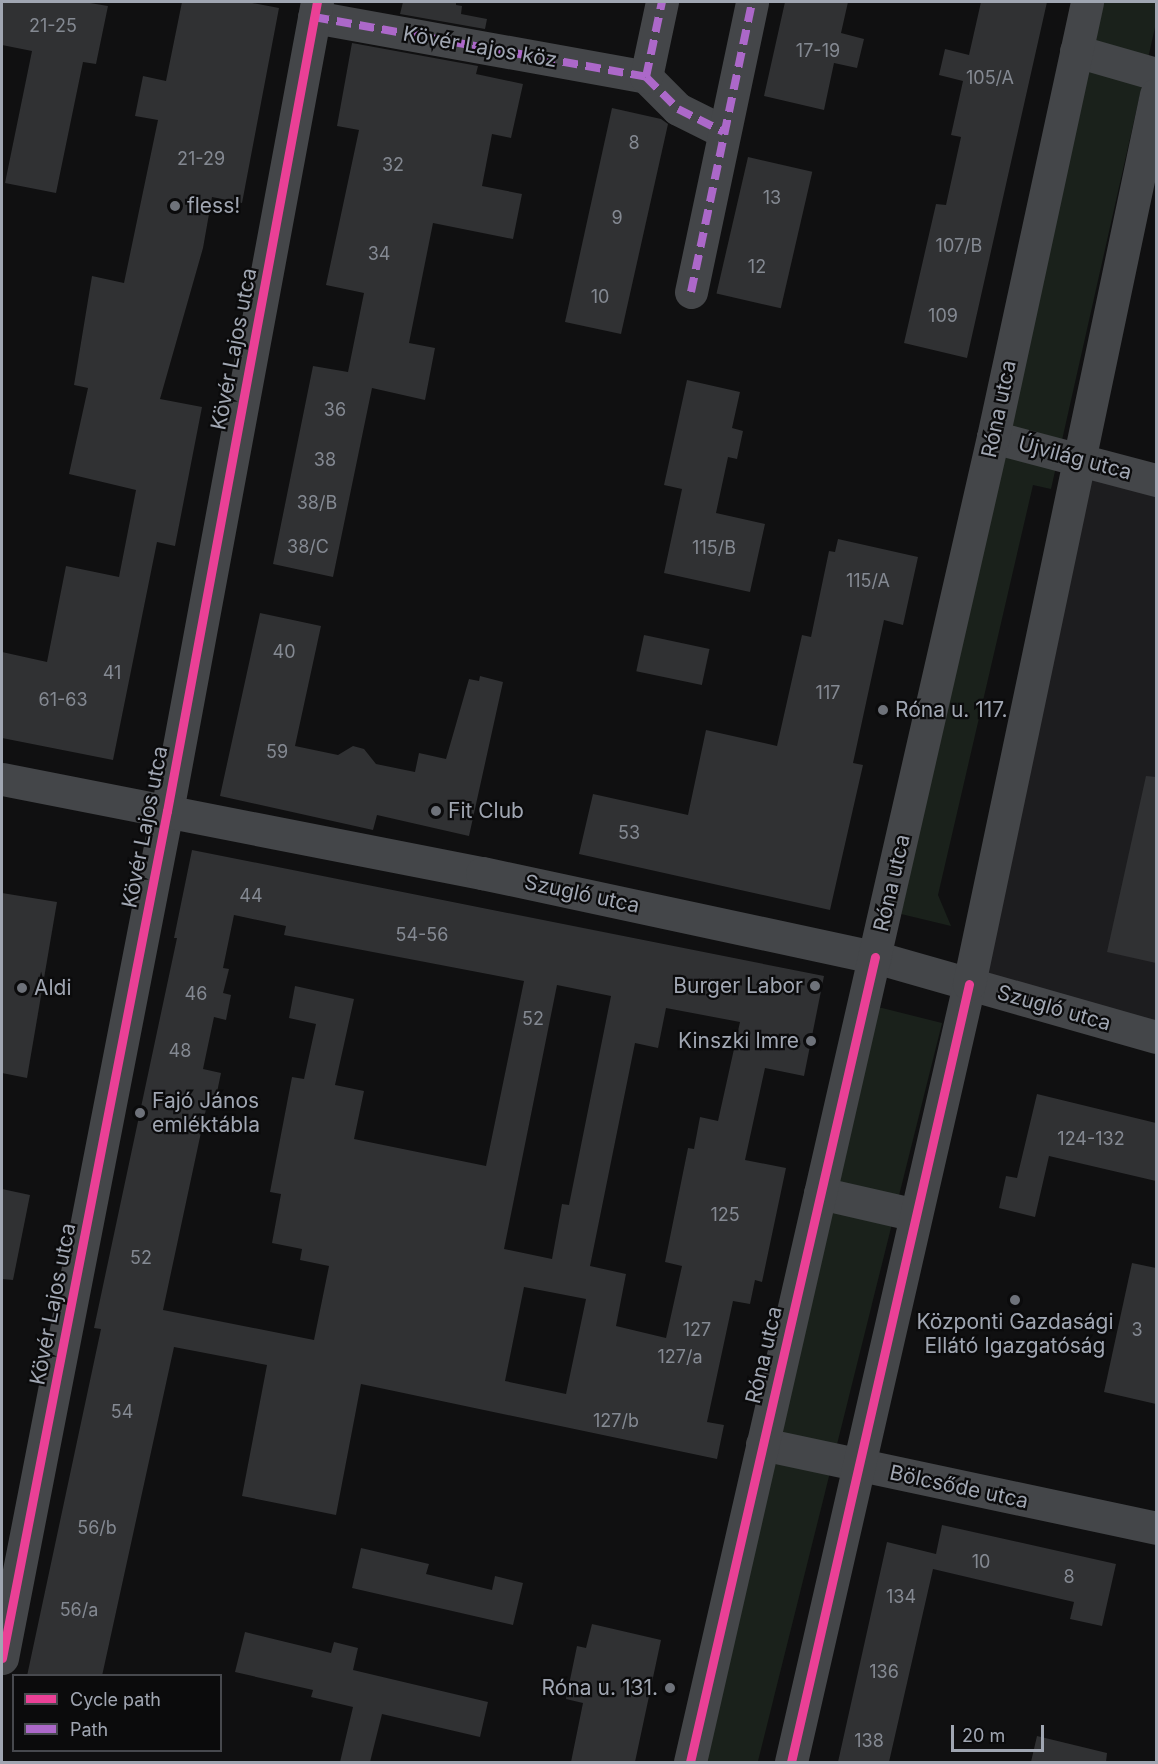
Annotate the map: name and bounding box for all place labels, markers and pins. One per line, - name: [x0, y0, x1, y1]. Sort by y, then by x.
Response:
- place label: fless!: [187, 193, 240, 219]
- marker: fless!: [168, 199, 182, 213]
- place label: Róna u. 117.: [895, 697, 1008, 723]
- marker: Róna u. 117.: [876, 703, 890, 717]
- place label: Fit Club: [448, 798, 524, 824]
- marker: Fit Club: [429, 804, 443, 818]
- place label: Burger Labor: [673, 973, 803, 999]
- place label: Aldi: [34, 975, 72, 1001]
- marker: Burger Labor: [808, 979, 822, 993]
- marker: Aldi: [15, 981, 29, 995]
- place label: Kinszki Imre: [678, 1028, 799, 1054]
- marker: Kinszki Imre: [804, 1034, 818, 1048]
- place label: Fajó János emléktábla: [152, 1088, 260, 1138]
- marker: Fajó János emléktábla: [133, 1106, 147, 1120]
- marker: Központi Gazdasági Ellátó Igazgatóság: [1008, 1293, 1022, 1307]
- place label: Központi Gazdasági Ellátó Igazgatóság: [916, 1309, 1114, 1359]
- place label: Róna u. 131.: [542, 1675, 658, 1701]
- marker: Róna u. 131.: [663, 1681, 677, 1695]

